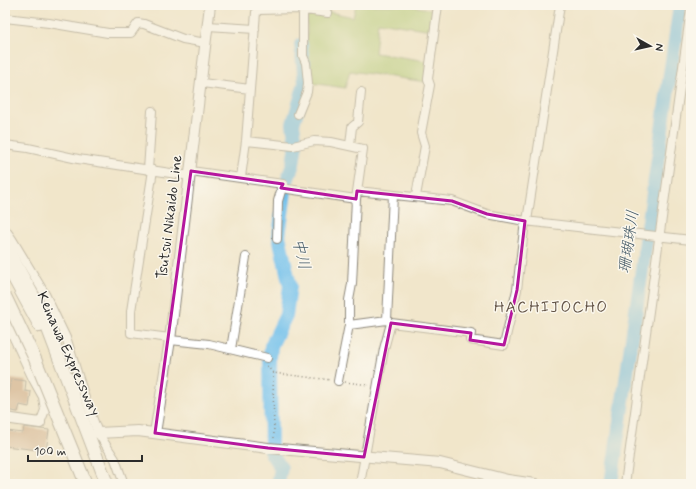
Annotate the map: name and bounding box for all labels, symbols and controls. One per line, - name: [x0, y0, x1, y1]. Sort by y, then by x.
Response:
- north arrow: [630, 26, 670, 66]
- text: N: [651, 43, 666, 52]
- street label: Tsutsui Nikaido Line: [152, 154, 188, 280]
- water label: 珊瑚珠川: [614, 209, 644, 275]
- water label: 中川: [287, 236, 315, 272]
- street label: Keinawa Expressway: [32, 289, 104, 419]
- district label: HACHIJOCHO: [494, 297, 608, 318]
- scale bar: [28, 437, 142, 463]
- text: 100 m: [34, 444, 66, 460]

